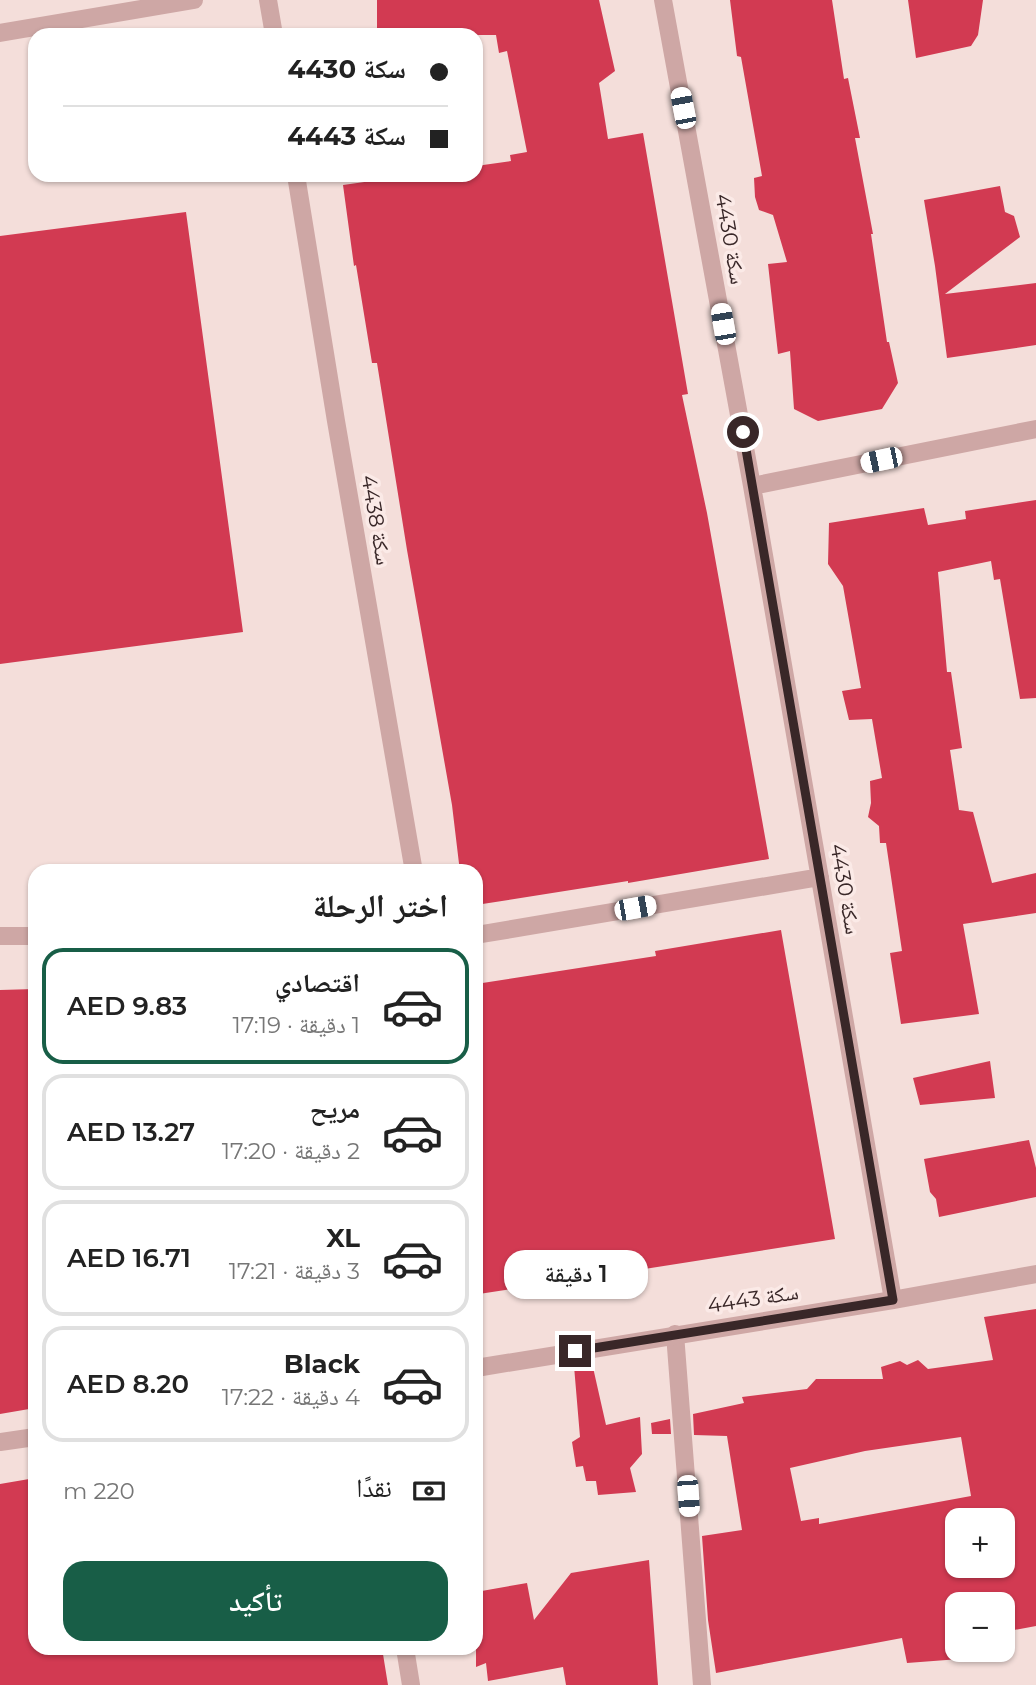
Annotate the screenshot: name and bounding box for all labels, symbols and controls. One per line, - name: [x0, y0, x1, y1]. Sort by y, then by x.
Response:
- text: سكة 4430: [287, 53, 406, 85]
- car: [669, 85, 698, 131]
- text: سكة 4443: [287, 120, 406, 152]
- street label: سكة 4430: [710, 192, 751, 286]
- car: [710, 301, 737, 347]
- route start: [727, 416, 759, 448]
- car: [859, 445, 904, 475]
- street label: سكة 4438: [356, 473, 397, 567]
- street label: سكة 4430: [825, 842, 866, 936]
- text: اختر الرحلة: [313, 886, 448, 925]
- car: [613, 894, 658, 922]
- text: اقتصادي: [275, 967, 360, 999]
- icon: car: [381, 975, 444, 1038]
- text: AED 9.83: [67, 990, 187, 1022]
- text: 1 دقيقة · 17:19: [232, 1011, 360, 1039]
- text: مريح: [310, 1093, 360, 1125]
- icon: car: [381, 1101, 444, 1164]
- text: AED 13.27: [67, 1116, 195, 1148]
- text: 2 دقيقة · 17:20: [222, 1137, 360, 1165]
- text: XL: [326, 1222, 360, 1254]
- icon: car: [381, 1227, 444, 1290]
- text: AED 16.71: [67, 1242, 191, 1274]
- callout: 1 دقيقة: [503, 1250, 647, 1298]
- text: 3 دقيقة · 17:21: [229, 1257, 360, 1285]
- text: 1 دقيقة: [545, 1260, 607, 1288]
- street label: سكة 4443: [706, 1279, 800, 1318]
- route end: [559, 1335, 591, 1367]
- text: Black: [284, 1348, 360, 1380]
- icon: car: [381, 1353, 444, 1416]
- text: AED 8.20: [67, 1368, 189, 1400]
- text: 4 دقيقة · 17:22: [222, 1383, 360, 1411]
- text: نقدًا: [356, 1472, 392, 1504]
- icon: cash: [410, 1472, 448, 1510]
- car: [677, 1474, 700, 1518]
- text: 220 m: [63, 1477, 135, 1505]
- map controls: [945, 1508, 1015, 1662]
- button: +: [945, 1508, 1015, 1578]
- button: تأكيد: [63, 1561, 448, 1641]
- button: −: [945, 1592, 1015, 1662]

